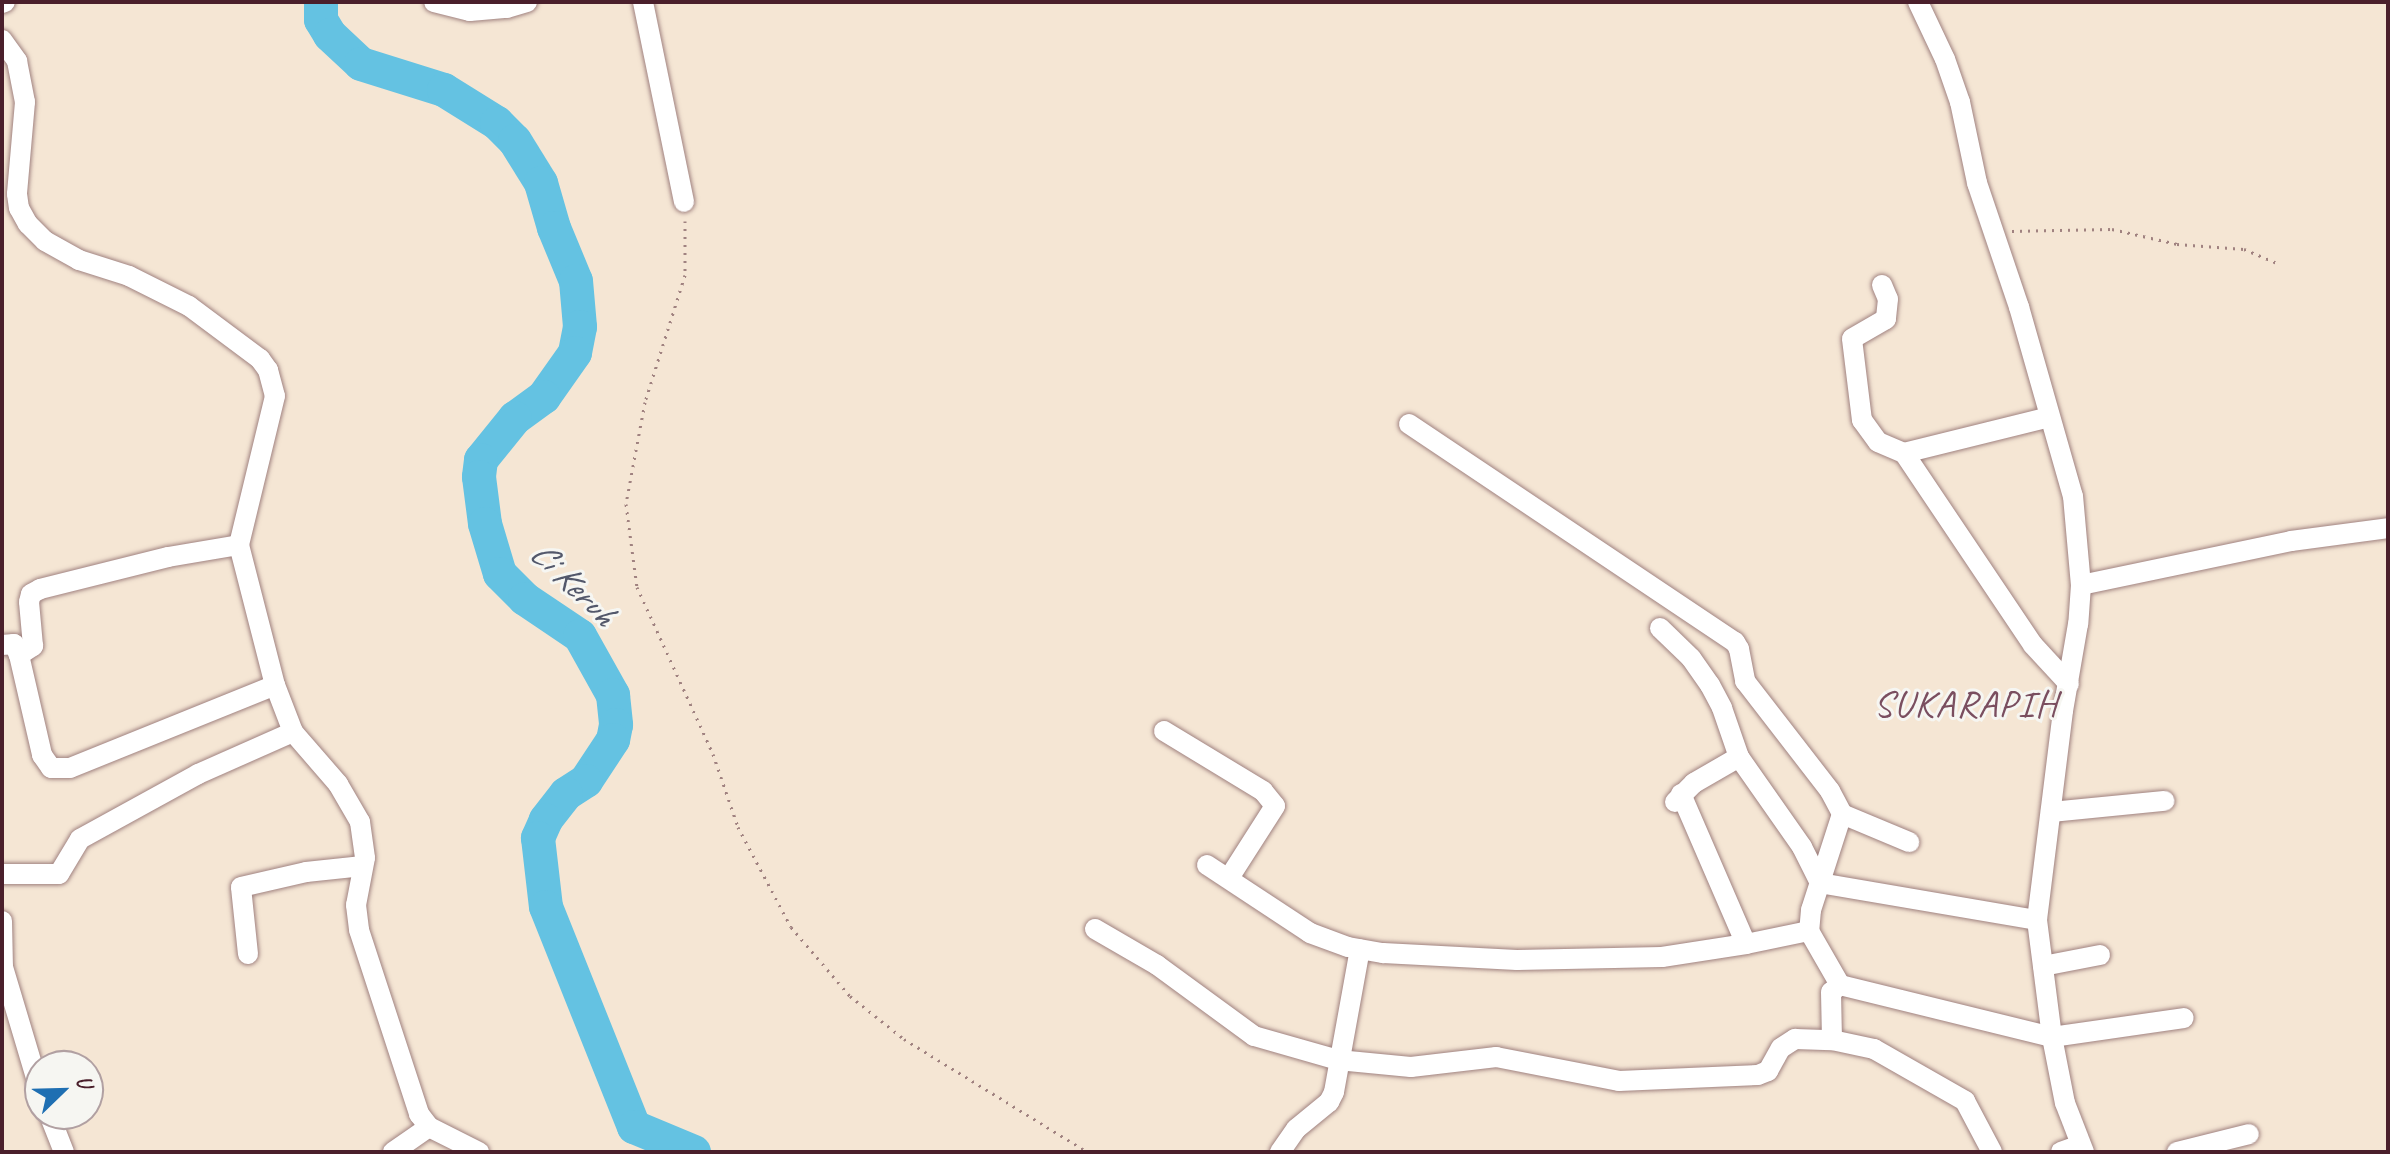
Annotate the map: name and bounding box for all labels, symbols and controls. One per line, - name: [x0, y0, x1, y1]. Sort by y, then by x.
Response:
- water label: Ci Keruh: [521, 531, 625, 635]
- district label: SUKARAPIH: [1875, 681, 2057, 727]
- north arrow: [24, 1050, 104, 1130]
- text: U: [69, 1071, 99, 1092]

